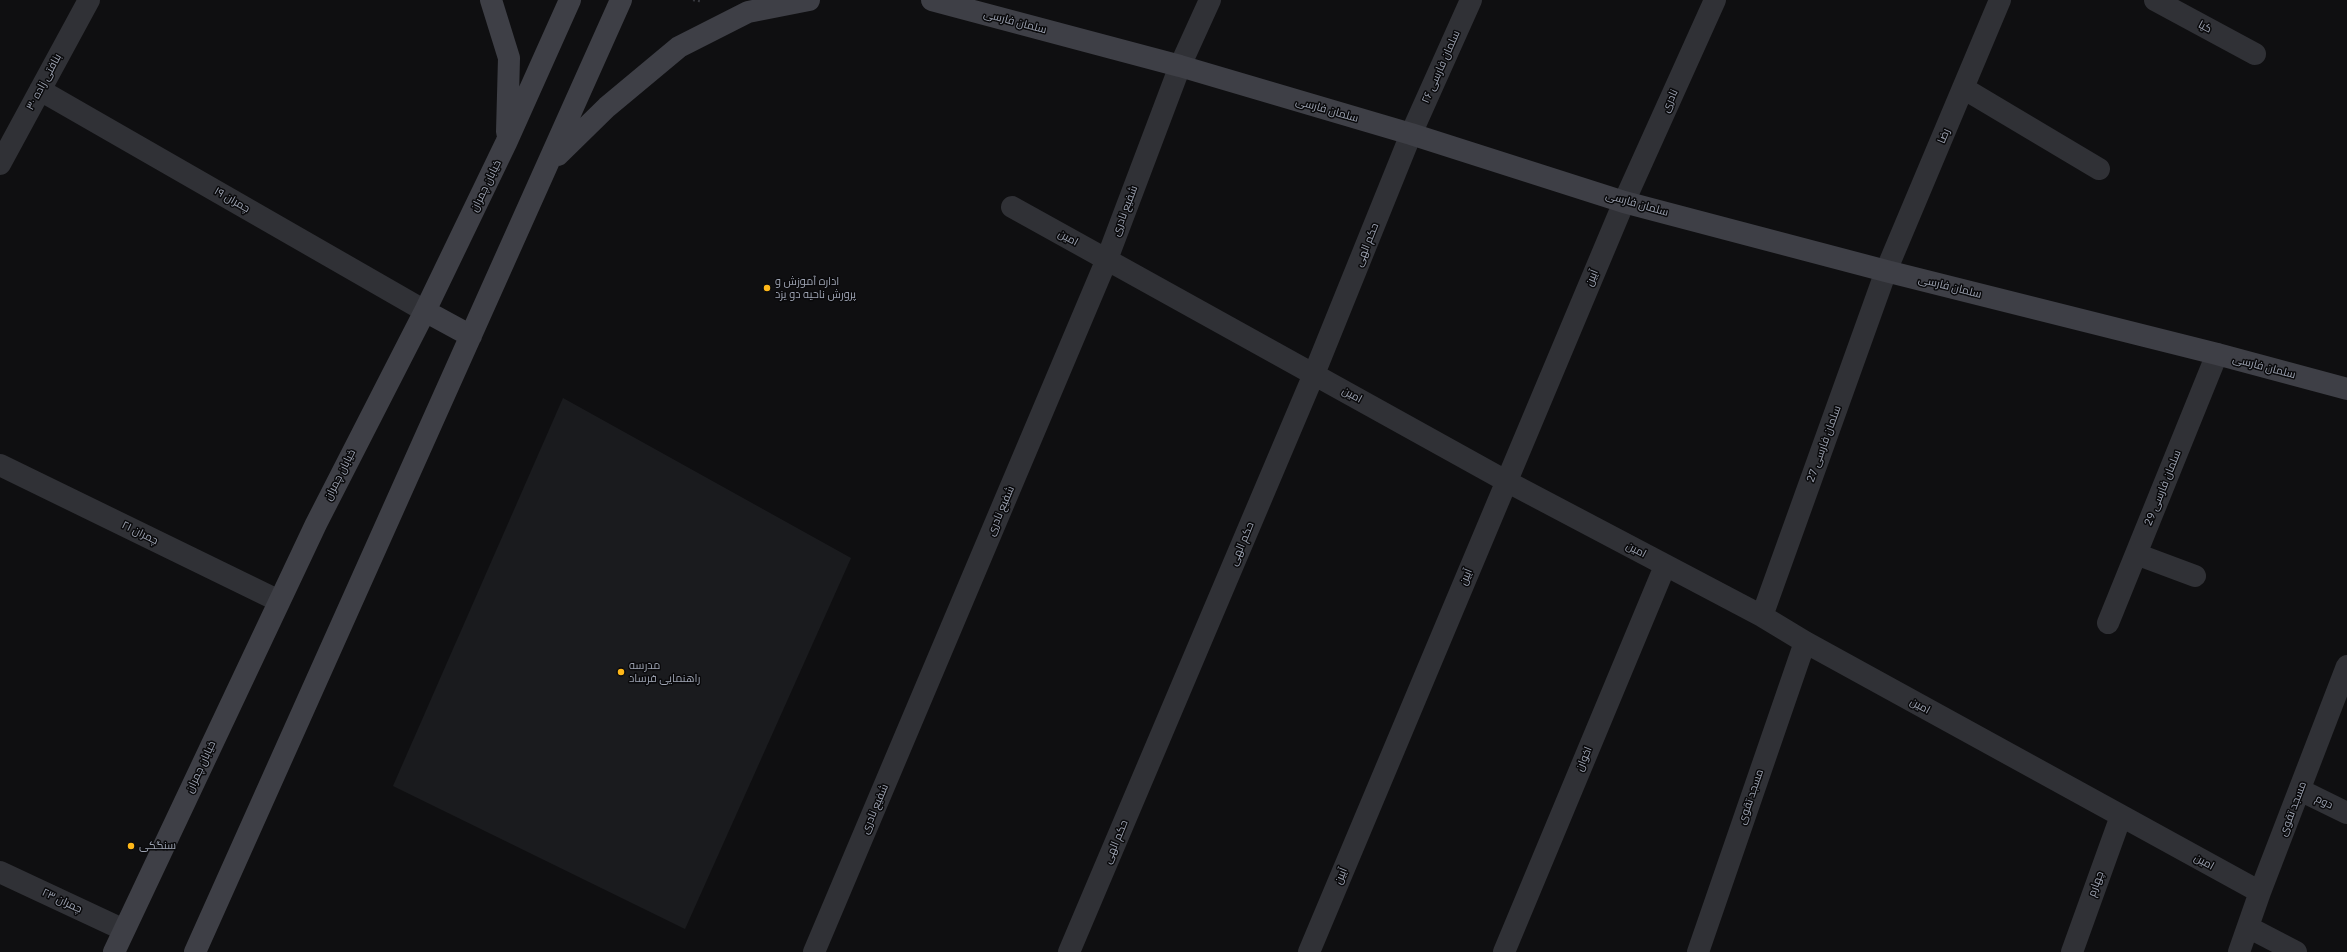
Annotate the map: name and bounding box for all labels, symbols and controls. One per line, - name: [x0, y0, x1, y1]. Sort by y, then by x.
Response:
- street label: سلمان فارسی: [982, 7, 1048, 37]
- street label: کیا: [2196, 18, 2214, 36]
- street label: سلمان فارسی ۲۶: [1419, 29, 1463, 105]
- street label: بنافتی زاده ۳۰: [24, 52, 64, 112]
- street label: نادری: [1659, 87, 1681, 115]
- street label: سلمان فارسی: [1294, 95, 1360, 125]
- street label: رضا: [1935, 126, 1953, 146]
- street label: خیابان چمران: [468, 158, 504, 214]
- street label: شفیع نادری: [1109, 184, 1141, 238]
- street label: چمران ۱۹: [212, 185, 252, 215]
- street label: سلمان فارسی: [1604, 189, 1670, 219]
- street label: حکم الهی: [1352, 221, 1382, 269]
- street label: امین: [1056, 227, 1080, 249]
- street label: آیین: [1583, 268, 1601, 288]
- street label: سلمان فارسی: [1917, 273, 1983, 301]
- place label: اداره آموزش و پرورش ناحیه دو یزد: [775, 275, 856, 301]
- marker: اداره آموزش و پرورش ناحیه دو یزد: [762, 283, 772, 293]
- street label: سلمان فارسی: [2231, 352, 2297, 382]
- street label: امین: [1340, 384, 1364, 406]
- street label: سلمان فارسی 27: [1804, 404, 1844, 484]
- street label: خیابان چمران: [321, 447, 359, 503]
- street label: سلمان فارسی 29: [2142, 448, 2184, 528]
- street label: شفیع نادری: [985, 484, 1017, 538]
- street label: چمران ۲۱: [120, 519, 160, 547]
- street label: حکم الهی: [1227, 520, 1257, 568]
- street label: امین: [1624, 539, 1648, 561]
- street label: آیین: [1457, 567, 1475, 587]
- place label: مدرسه راهنمایی فرساد: [629, 659, 700, 685]
- marker: مدرسه راهنمایی فرساد: [616, 667, 626, 677]
- street label: امین: [1908, 695, 1932, 717]
- street label: خیابان چمران: [183, 739, 219, 795]
- street label: اخوان: [1573, 745, 1595, 773]
- street label: مسجد تقوی: [1735, 768, 1767, 826]
- street label: مسجد تقوی: [2276, 780, 2310, 838]
- street label: شفیع نادری: [859, 782, 891, 836]
- street label: دوم: [2313, 792, 2335, 812]
- street label: حکم الهی: [1101, 818, 1131, 866]
- place label: سنگکی: [139, 839, 176, 853]
- marker: سنگکی: [126, 841, 136, 851]
- street label: امین: [2192, 851, 2216, 873]
- street label: آیین: [1332, 866, 1350, 886]
- street label: چهارم: [2085, 869, 2107, 899]
- street label: چمران ۲۳: [40, 886, 84, 916]

